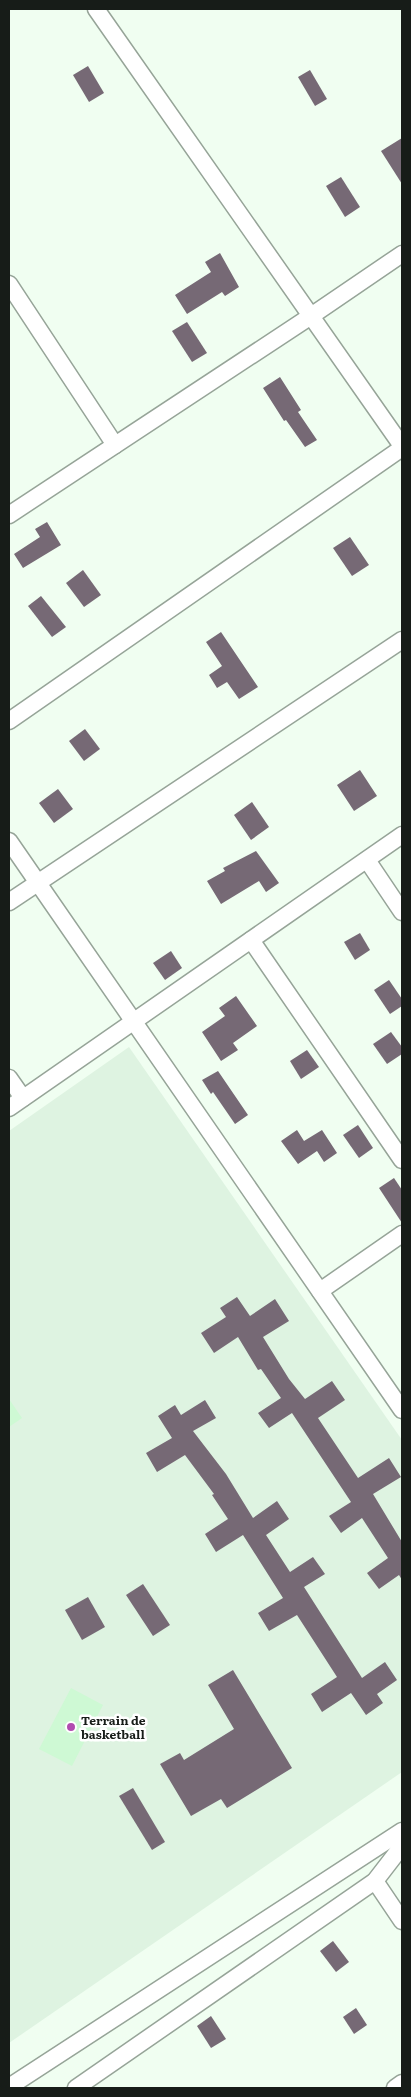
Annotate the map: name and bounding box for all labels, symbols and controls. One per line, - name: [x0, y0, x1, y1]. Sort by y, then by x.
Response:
- place label: Terrain de basketball: [81, 1711, 146, 1743]
- marker: Terrain de basketball: [65, 1721, 77, 1733]

